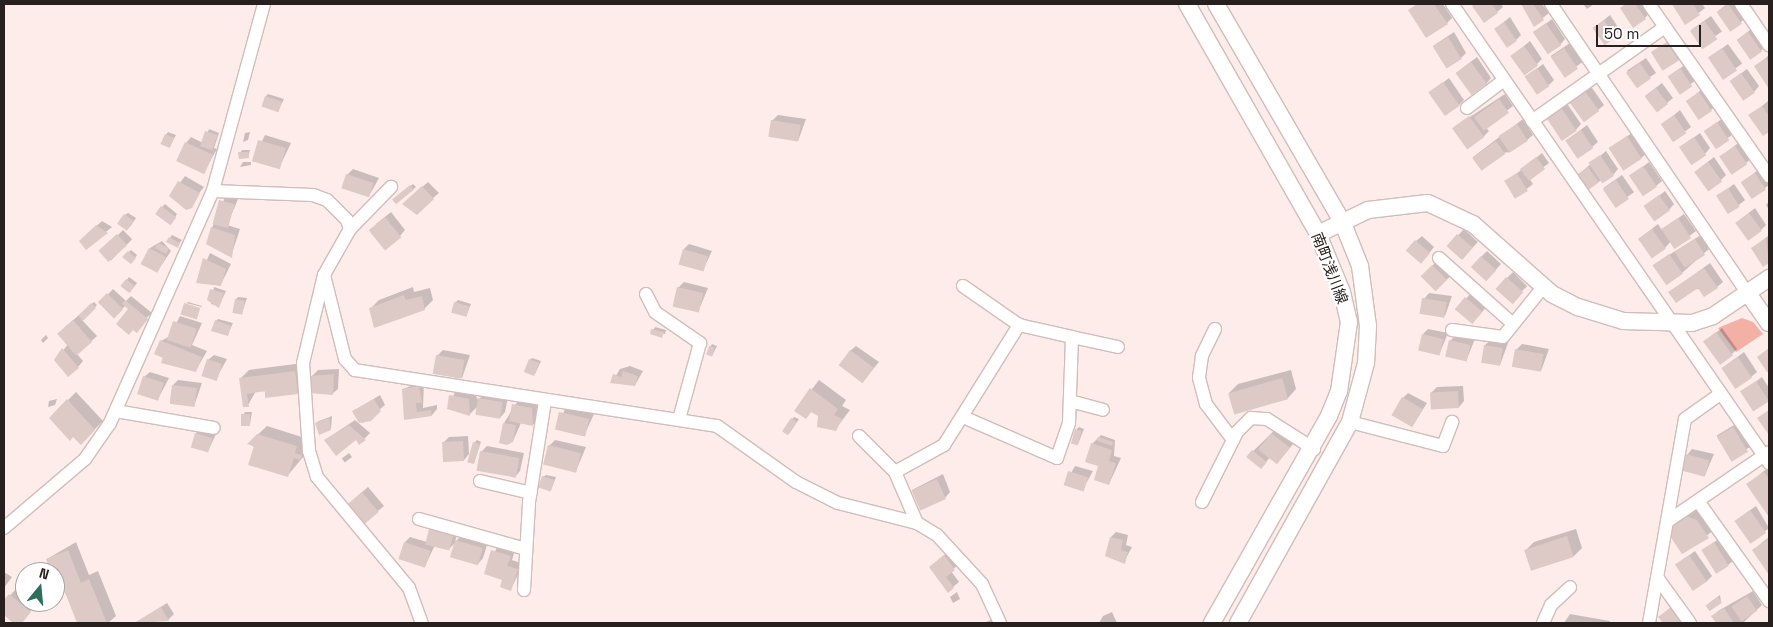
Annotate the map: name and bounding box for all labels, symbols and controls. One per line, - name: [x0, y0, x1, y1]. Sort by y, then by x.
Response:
- scale bar: [1598, 15, 1703, 47]
- text: 50 m: [1604, 24, 1639, 43]
- street label: 南町浅川線: [1308, 230, 1352, 306]
- north arrow: [15, 562, 65, 612]
- text: N: [37, 564, 51, 584]

